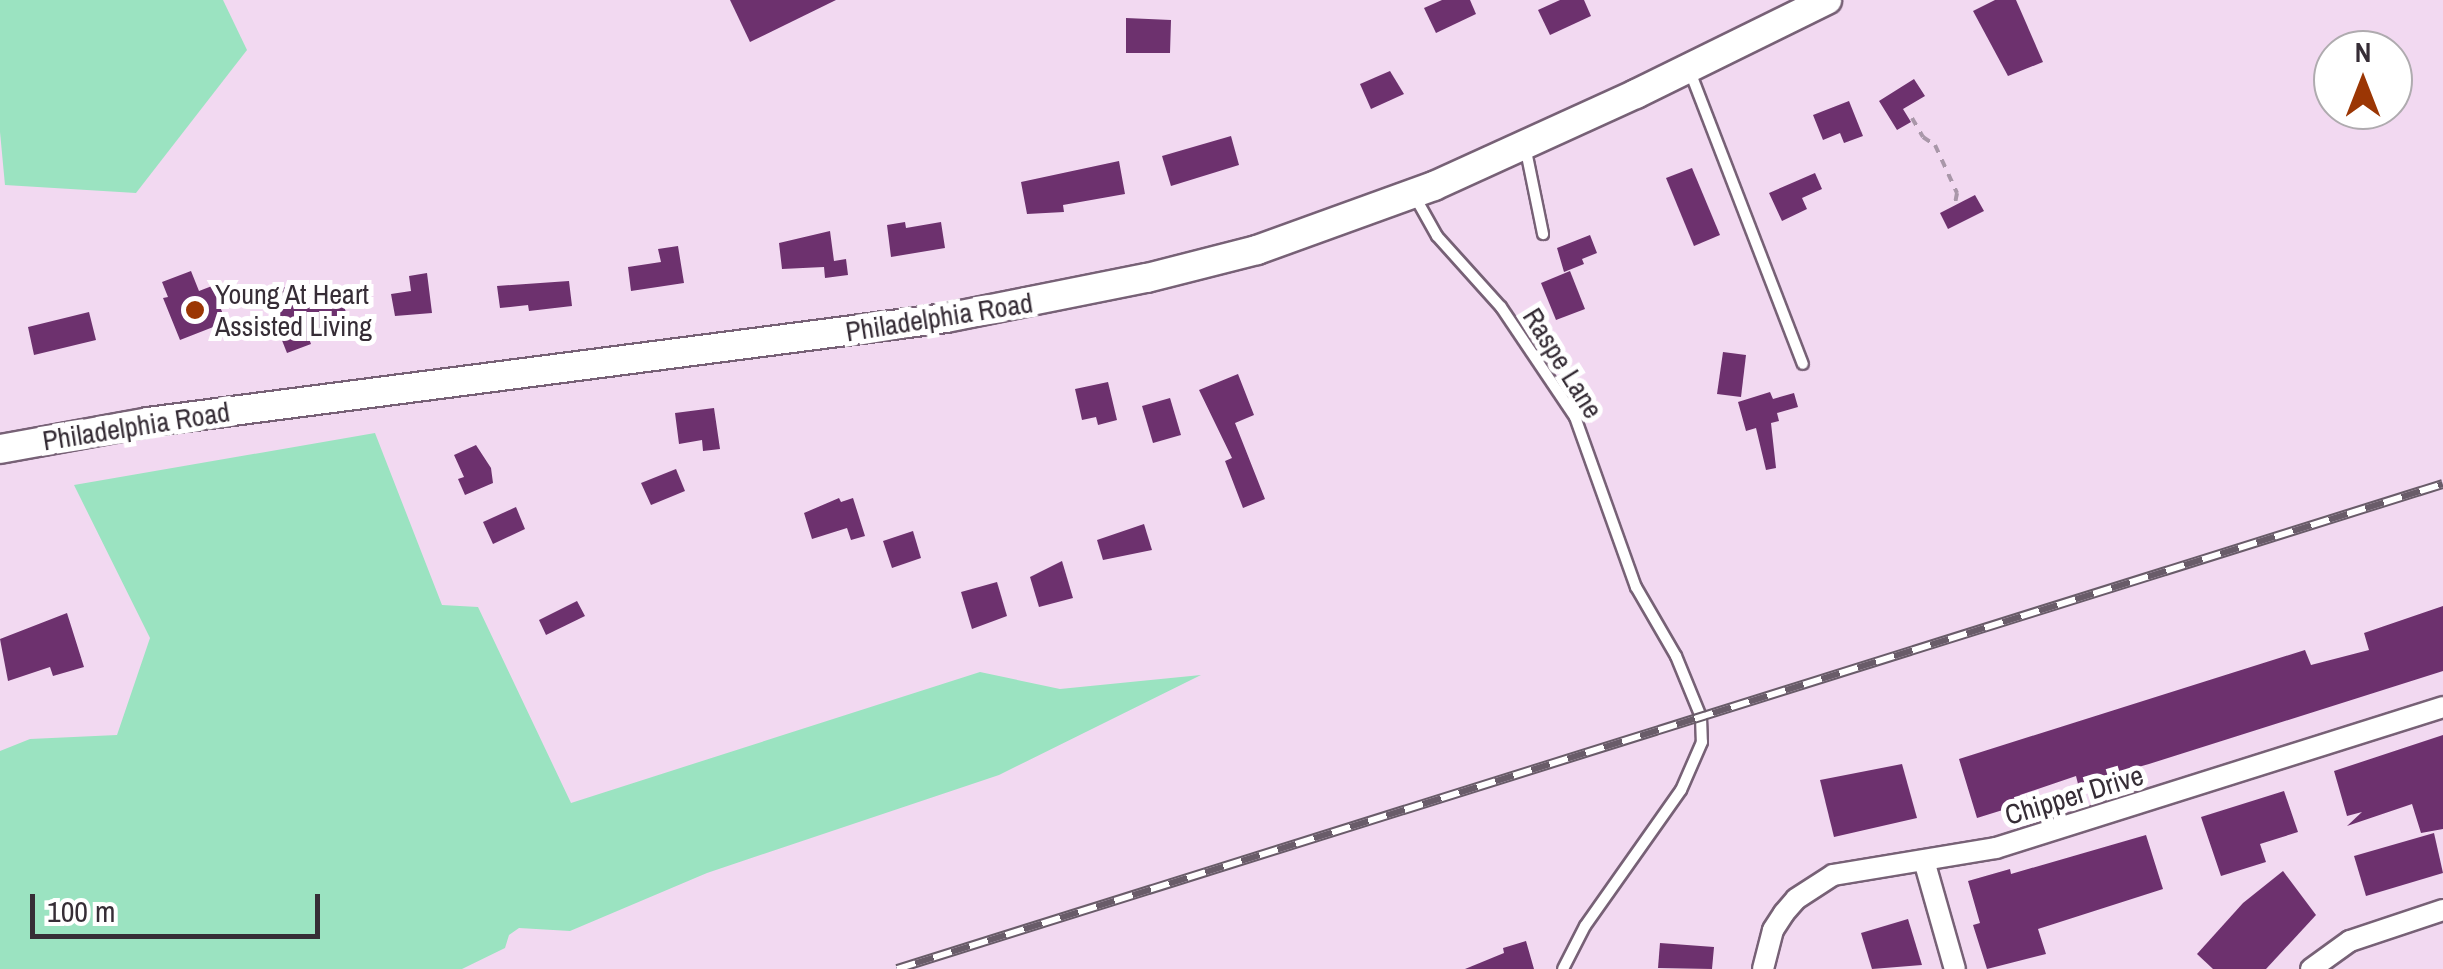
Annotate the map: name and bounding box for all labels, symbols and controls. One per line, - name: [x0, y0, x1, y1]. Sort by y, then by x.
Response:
- north arrow: [2313, 30, 2413, 130]
- text: N: [2355, 33, 2371, 71]
- place label: Young At Heart Assisted Living: [215, 277, 372, 343]
- street label: Philadelphia Road: [843, 286, 1035, 348]
- marker: Young At Heart Assisted Living: [184, 299, 206, 321]
- street label: Raspe Lane: [1516, 302, 1610, 424]
- street label: Philadelphia Road: [40, 395, 232, 457]
- street label: Chipper Drive: [2001, 758, 2147, 832]
- scale bar: [35, 874, 325, 936]
- text: 100 m: [47, 891, 115, 931]

